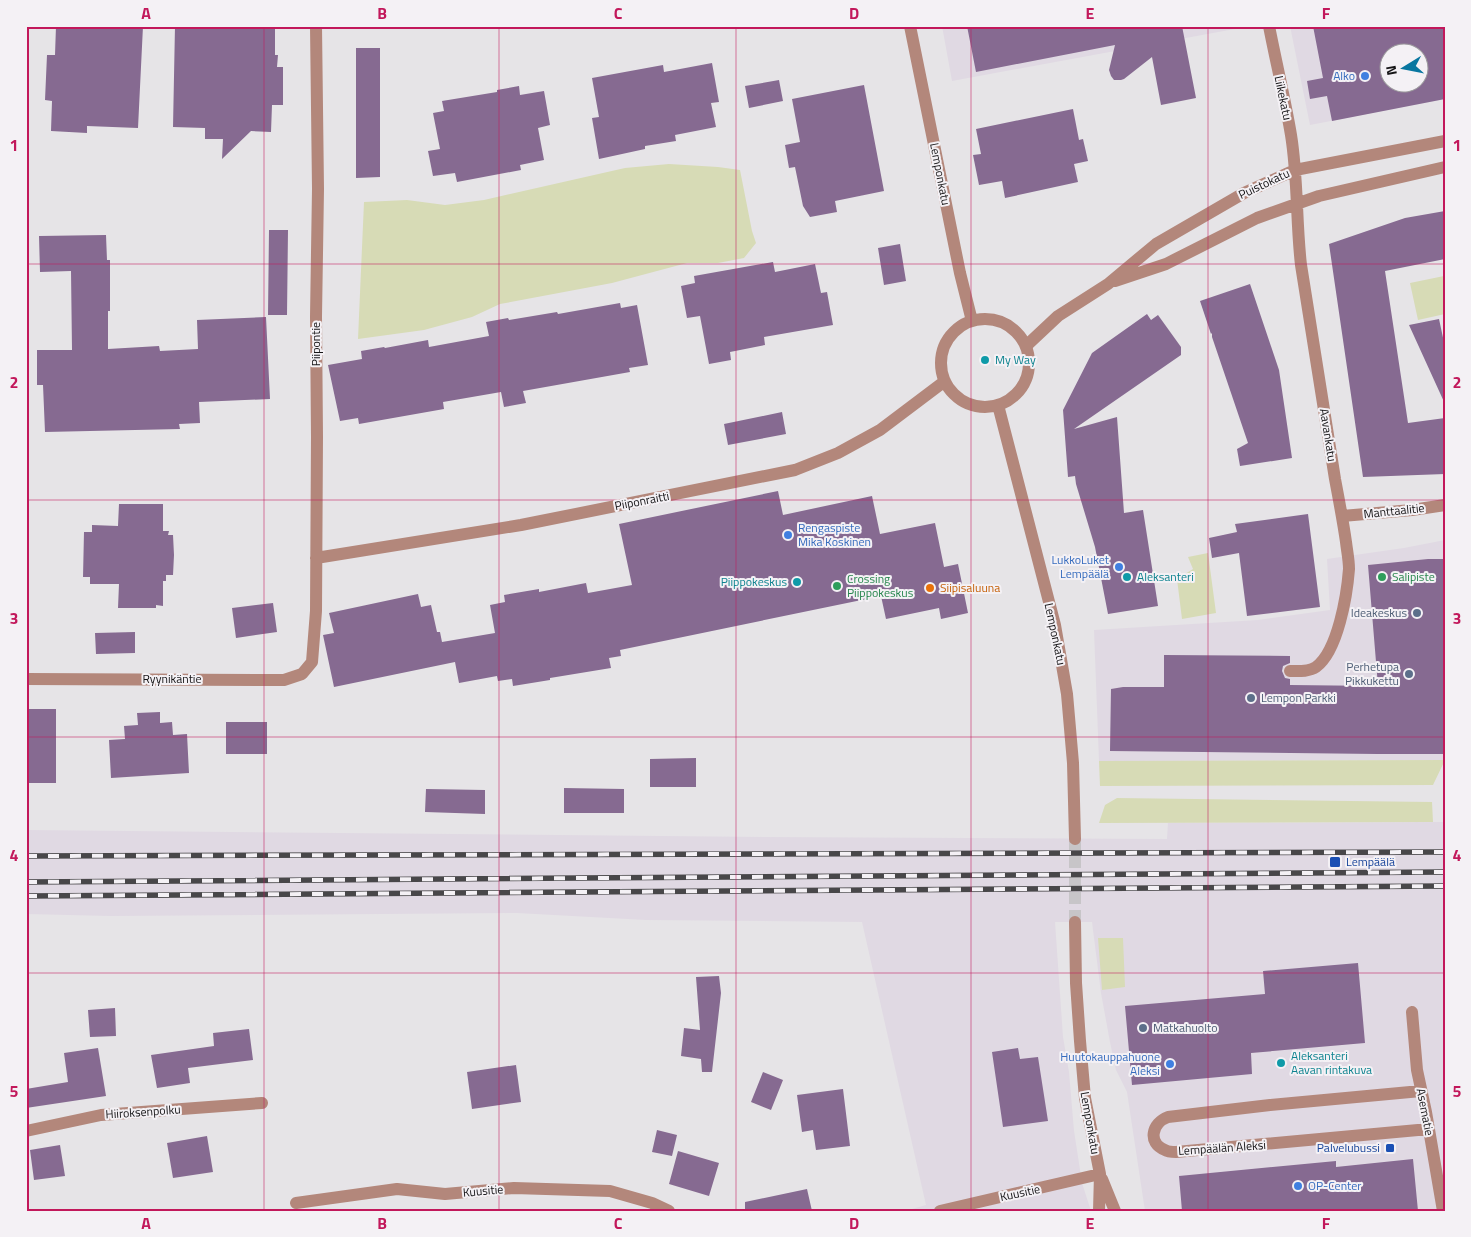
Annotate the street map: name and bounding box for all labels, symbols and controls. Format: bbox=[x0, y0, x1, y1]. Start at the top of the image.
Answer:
text: A bbox=[141, 1, 151, 25]
text: B bbox=[377, 1, 387, 25]
text: C bbox=[614, 1, 623, 25]
text: D bbox=[849, 1, 859, 25]
text: E bbox=[1086, 1, 1095, 25]
text: F bbox=[1322, 1, 1331, 25]
north arrow bbox=[1378, 42, 1428, 92]
text: N bbox=[1380, 64, 1402, 77]
place label: Alko bbox=[1333, 66, 1355, 85]
marker: Alko bbox=[1359, 70, 1371, 82]
street label: Liikekatu bbox=[1270, 74, 1297, 122]
text: 1 bbox=[10, 133, 18, 157]
text: 1 bbox=[1453, 133, 1461, 157]
street label: Lemponkatu bbox=[925, 141, 956, 207]
street label: Puistokatu bbox=[1235, 163, 1293, 204]
street label: Piipontie bbox=[306, 322, 325, 366]
place label: My Way bbox=[995, 350, 1036, 369]
marker: My Way bbox=[979, 354, 991, 366]
text: 2 bbox=[10, 370, 18, 394]
text: 2 bbox=[1453, 370, 1461, 394]
street label: Aavankatu bbox=[1315, 407, 1342, 463]
street label: Piiponraitti bbox=[613, 486, 671, 515]
street label: Manttaalitie bbox=[1362, 498, 1425, 523]
place label: Rengaspiste Mika Koskinen bbox=[798, 518, 871, 551]
marker: Rengaspiste Mika Koskinen bbox=[782, 529, 794, 541]
place label: LukkoLuket Lempäälä bbox=[1051, 550, 1110, 583]
marker: LukkoLuket Lempäälä bbox=[1113, 561, 1125, 573]
place label: Aleksanteri bbox=[1137, 567, 1194, 586]
place label: Salipiste bbox=[1392, 567, 1435, 586]
place label: Crossing Piippokeskus bbox=[847, 569, 914, 602]
marker: Aleksanteri bbox=[1121, 571, 1133, 583]
marker: Salipiste bbox=[1376, 571, 1388, 583]
place label: Piippokeskus bbox=[721, 572, 787, 591]
marker: Piippokeskus bbox=[791, 576, 803, 588]
place label: Siipisaluuna bbox=[940, 578, 1000, 597]
marker: Crossing Piippokeskus bbox=[831, 580, 843, 592]
marker: Siipisaluuna bbox=[924, 582, 936, 594]
street label: Lemponkatu bbox=[1040, 601, 1071, 667]
place label: Ideakeskus bbox=[1351, 603, 1407, 622]
text: 3 bbox=[10, 606, 18, 630]
text: 3 bbox=[1453, 606, 1461, 630]
marker: Ideakeskus bbox=[1411, 607, 1423, 619]
place label: Perhetupa Pikkukettu bbox=[1345, 657, 1399, 690]
marker: Perhetupa Pikkukettu bbox=[1403, 668, 1415, 680]
street label: Ryynikäntie bbox=[142, 669, 202, 688]
place label: Lempon Parkki bbox=[1261, 688, 1336, 707]
marker: Lempon Parkki bbox=[1245, 692, 1257, 704]
text: 4 bbox=[10, 843, 19, 867]
text: 4 bbox=[1453, 843, 1462, 867]
place label: Lempäälä bbox=[1346, 852, 1395, 871]
marker: Lempäälä bbox=[1328, 855, 1342, 869]
place label: Matkahuolto bbox=[1153, 1018, 1218, 1037]
marker: Matkahuolto bbox=[1137, 1022, 1149, 1034]
place label: Aleksanteri Aavan rintakuva bbox=[1291, 1046, 1372, 1079]
place label: Huutokauppahuone Aleksi bbox=[1060, 1047, 1160, 1080]
marker: Aleksanteri Aavan rintakuva bbox=[1275, 1057, 1287, 1069]
marker: Huutokauppahuone Aleksi bbox=[1164, 1058, 1176, 1070]
text: 5 bbox=[10, 1079, 19, 1103]
text: 5 bbox=[1453, 1079, 1462, 1103]
street label: Asematie bbox=[1412, 1087, 1439, 1137]
street label: Lemponkatu bbox=[1076, 1090, 1105, 1156]
street label: Hiiroksenpolku bbox=[105, 1099, 181, 1124]
street label: Lempäälän Aleksi bbox=[1177, 1135, 1266, 1160]
place label: Palvelubussi bbox=[1317, 1138, 1380, 1157]
marker: Palvelubussi bbox=[1384, 1142, 1396, 1154]
place label: OP-Center bbox=[1308, 1176, 1362, 1195]
street label: Kuusitie bbox=[462, 1179, 504, 1202]
street label: Kuusitie bbox=[998, 1179, 1042, 1206]
marker: OP-Center bbox=[1292, 1180, 1304, 1192]
text: A bbox=[141, 1211, 151, 1235]
text: B bbox=[377, 1211, 387, 1235]
text: C bbox=[614, 1211, 623, 1235]
text: D bbox=[849, 1211, 859, 1235]
text: E bbox=[1086, 1211, 1095, 1235]
text: F bbox=[1322, 1211, 1331, 1235]

